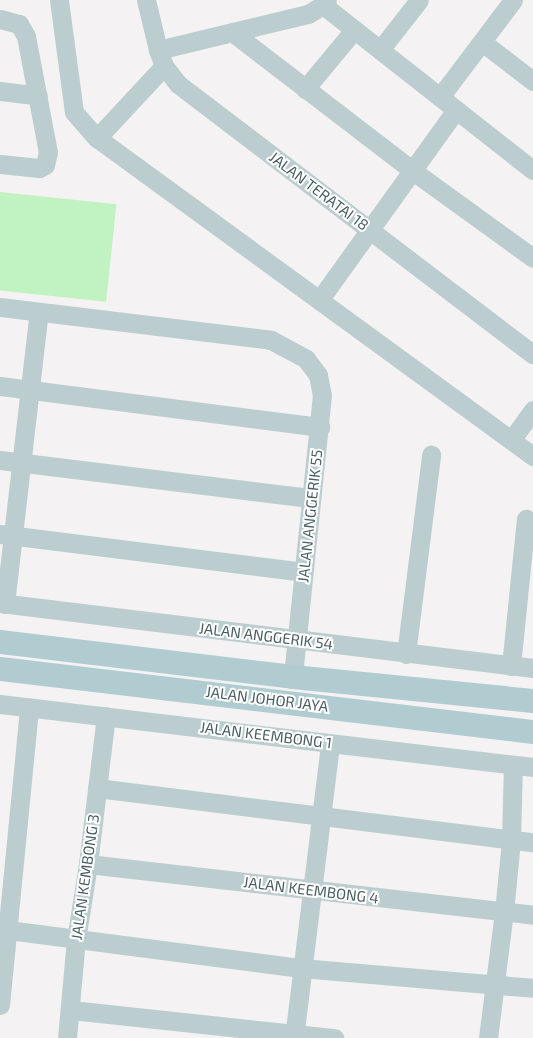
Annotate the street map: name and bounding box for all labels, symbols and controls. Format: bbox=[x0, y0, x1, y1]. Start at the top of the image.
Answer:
street label: JALAN TERATAI 18 bbox=[266, 148, 372, 234]
street label: JALAN ANGGERIK 55 bbox=[294, 448, 326, 584]
street label: JALAN ANGGERIK 54 bbox=[198, 619, 334, 653]
street label: JALAN JOHOR JAYA bbox=[204, 683, 330, 715]
street label: JALAN KEEMBONG 1 bbox=[199, 718, 333, 752]
street label: JALAN KEMBONG 3 bbox=[67, 813, 103, 941]
street label: JALAN KEEMBONG 4 bbox=[242, 873, 380, 907]

